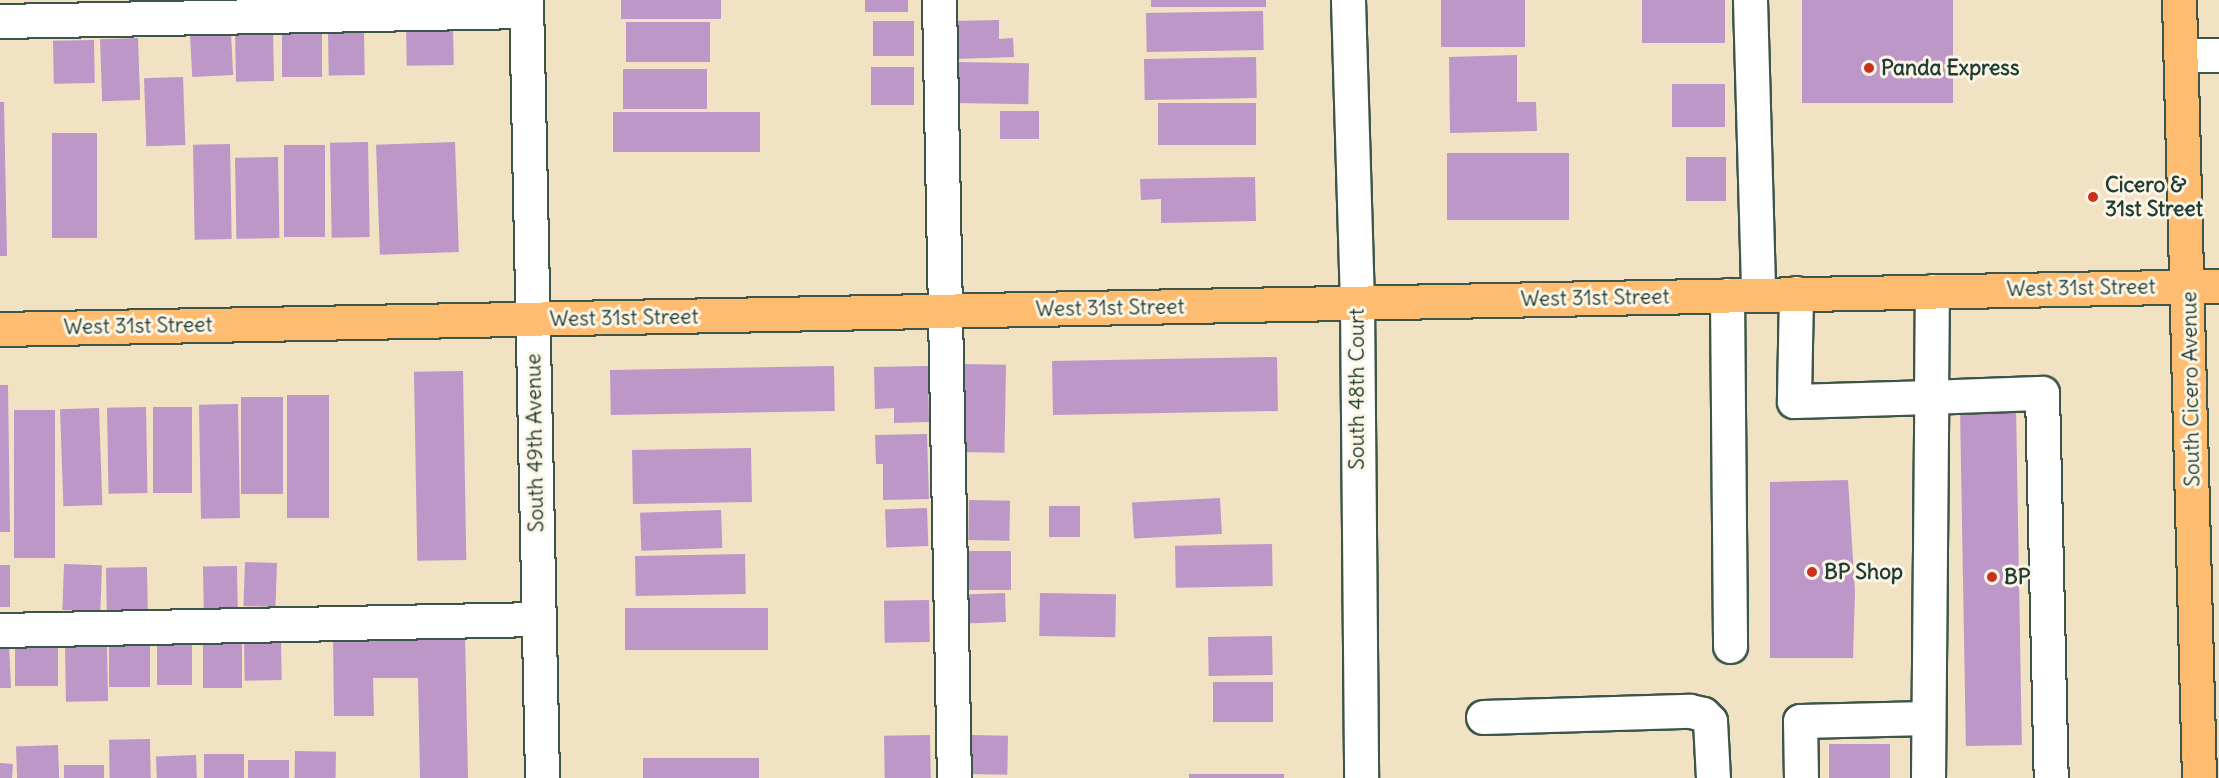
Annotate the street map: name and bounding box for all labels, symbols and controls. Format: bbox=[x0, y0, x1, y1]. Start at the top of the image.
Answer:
place label: Panda Express bbox=[1881, 55, 2019, 81]
marker: Panda Express bbox=[1862, 61, 1876, 75]
place label: Cicero & 31st Street bbox=[2105, 172, 2203, 222]
marker: Cicero & 31st Street bbox=[2086, 190, 2100, 204]
street label: West 31st Street bbox=[2006, 274, 2156, 302]
street label: West 31st Street bbox=[1520, 284, 1670, 312]
street label: South Cicero Avenue bbox=[2177, 291, 2205, 487]
street label: West 31st Street bbox=[1035, 294, 1185, 322]
street label: West 31st Street bbox=[549, 304, 699, 332]
street label: South 48th Court bbox=[1344, 308, 1370, 470]
street label: West 31st Street bbox=[63, 312, 213, 340]
street label: South 49th Avenue bbox=[521, 353, 549, 533]
place label: BP Shop bbox=[1824, 559, 1903, 585]
place label: BP bbox=[2004, 564, 2030, 590]
marker: BP Shop bbox=[1805, 565, 1819, 579]
marker: BP bbox=[1985, 570, 1999, 584]

